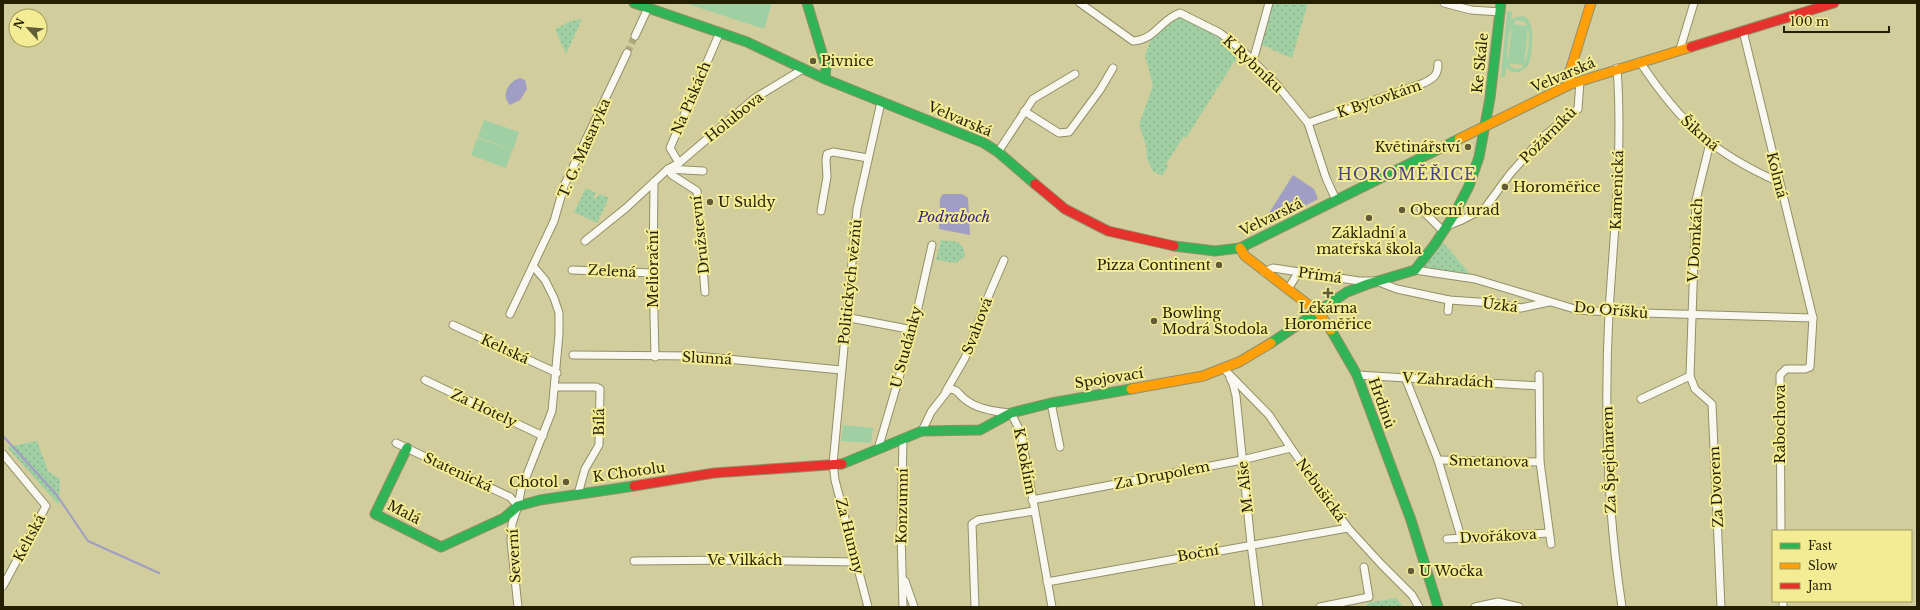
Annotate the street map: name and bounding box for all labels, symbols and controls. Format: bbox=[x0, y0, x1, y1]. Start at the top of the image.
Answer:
north arrow bbox=[8, 8, 48, 48]
scale bar bbox=[1784, 8, 1889, 34]
text: 100 m bbox=[1790, 14, 1829, 29]
text: N bbox=[11, 15, 28, 31]
street label: K Rybníku bbox=[1219, 32, 1287, 97]
street label: Ke Skále bbox=[1468, 32, 1492, 94]
place label: Pivnice bbox=[821, 52, 874, 70]
street label: Velvarská bbox=[1527, 53, 1598, 97]
marker: Pivnice bbox=[808, 56, 818, 66]
street label: Na Pískách bbox=[667, 58, 715, 137]
street label: K Bytovkám bbox=[1334, 76, 1424, 122]
street label: Holubova bbox=[701, 88, 767, 146]
street label: T. G. Masaryka bbox=[554, 95, 614, 201]
street label: Velvarská bbox=[924, 97, 995, 141]
street label: Požárníků bbox=[1516, 102, 1581, 167]
street label: Šikmá bbox=[1677, 111, 1724, 155]
place label: Květinářství bbox=[1375, 138, 1460, 156]
marker: Květinářství bbox=[1463, 142, 1473, 152]
street label: Kamenická bbox=[1607, 149, 1627, 230]
street label: Kolmá bbox=[1763, 150, 1791, 200]
district label: HOROMĚŘICE bbox=[1337, 164, 1477, 184]
place label: Horoměřice bbox=[1513, 178, 1600, 196]
marker: Horoměřice bbox=[1500, 182, 1510, 192]
place label: U Suldy bbox=[718, 193, 775, 211]
street label: Velvarská bbox=[1236, 194, 1306, 240]
street label: Družstevní bbox=[687, 195, 713, 275]
marker: U Suldy bbox=[705, 197, 715, 207]
street label: V Domkách bbox=[1684, 197, 1706, 284]
place label: Obecní urad bbox=[1410, 201, 1500, 219]
marker: Obecní urad bbox=[1397, 205, 1407, 215]
water label: Podraboch bbox=[917, 207, 991, 226]
marker: Základní a mateřská škola bbox=[1364, 213, 1374, 223]
street label: Politických vězňů bbox=[834, 218, 866, 346]
place label: Základní a mateřská škola bbox=[1316, 224, 1422, 258]
street label: Meliorační bbox=[644, 230, 662, 308]
place label: Pizza Continent bbox=[1097, 256, 1212, 274]
marker: Pizza Continent bbox=[1214, 260, 1224, 270]
street label: Zelená bbox=[587, 261, 637, 281]
street label: Přímá bbox=[1297, 263, 1343, 287]
marker: Lékárna Horoměřice bbox=[1323, 288, 1333, 298]
street label: Úzká bbox=[1481, 293, 1519, 316]
street label: Svahová bbox=[958, 295, 996, 357]
street label: Do Oříšků bbox=[1573, 298, 1650, 322]
place label: Lékárna Horoměřice bbox=[1284, 299, 1372, 333]
street label: U Studánky bbox=[886, 304, 926, 390]
place label: Bowling Modrá Stodola bbox=[1162, 304, 1268, 338]
marker: Bowling Modrá Stodola bbox=[1149, 316, 1159, 326]
street label: Keltská bbox=[478, 330, 532, 368]
street label: Slunná bbox=[682, 348, 733, 368]
street label: Spojovací bbox=[1073, 364, 1145, 392]
street label: V Zahradách bbox=[1401, 369, 1494, 391]
street label: Hrdinů bbox=[1365, 375, 1400, 431]
street label: Rabochova bbox=[1771, 384, 1789, 464]
street label: Za Hotely bbox=[448, 385, 520, 431]
street label: Za Špejcharem bbox=[1597, 406, 1620, 514]
street label: Bílá bbox=[590, 408, 608, 436]
street label: K Roklím bbox=[1010, 426, 1040, 496]
street label: Za Dvorem bbox=[1705, 446, 1727, 528]
street label: Statenická bbox=[421, 448, 495, 496]
street label: Smetanova bbox=[1449, 451, 1529, 471]
street label: Nebušická bbox=[1292, 455, 1350, 525]
street label: Za Drupolem bbox=[1113, 457, 1211, 493]
street label: K Chotolu bbox=[592, 458, 667, 486]
street label: M. Alše bbox=[1233, 460, 1257, 514]
street label: Konzumní bbox=[892, 468, 912, 544]
place label: Chotol bbox=[509, 473, 558, 491]
marker: Chotol bbox=[561, 477, 571, 487]
street label: Malá bbox=[384, 496, 424, 528]
street label: Za Humny bbox=[832, 496, 868, 576]
street label: Keltská bbox=[9, 511, 49, 565]
street label: Dvořákova bbox=[1459, 525, 1537, 547]
street label: Severní bbox=[504, 528, 524, 584]
legend bbox=[1772, 530, 1912, 602]
text: Fast bbox=[1808, 538, 1833, 553]
street label: Boční bbox=[1176, 540, 1220, 565]
street label: Ve Vilkách bbox=[707, 551, 783, 569]
text: Slow bbox=[1808, 558, 1838, 573]
place label: U Wočka bbox=[1419, 562, 1483, 580]
marker: U Wočka bbox=[1406, 566, 1416, 576]
text: Jam bbox=[1806, 578, 1832, 593]

